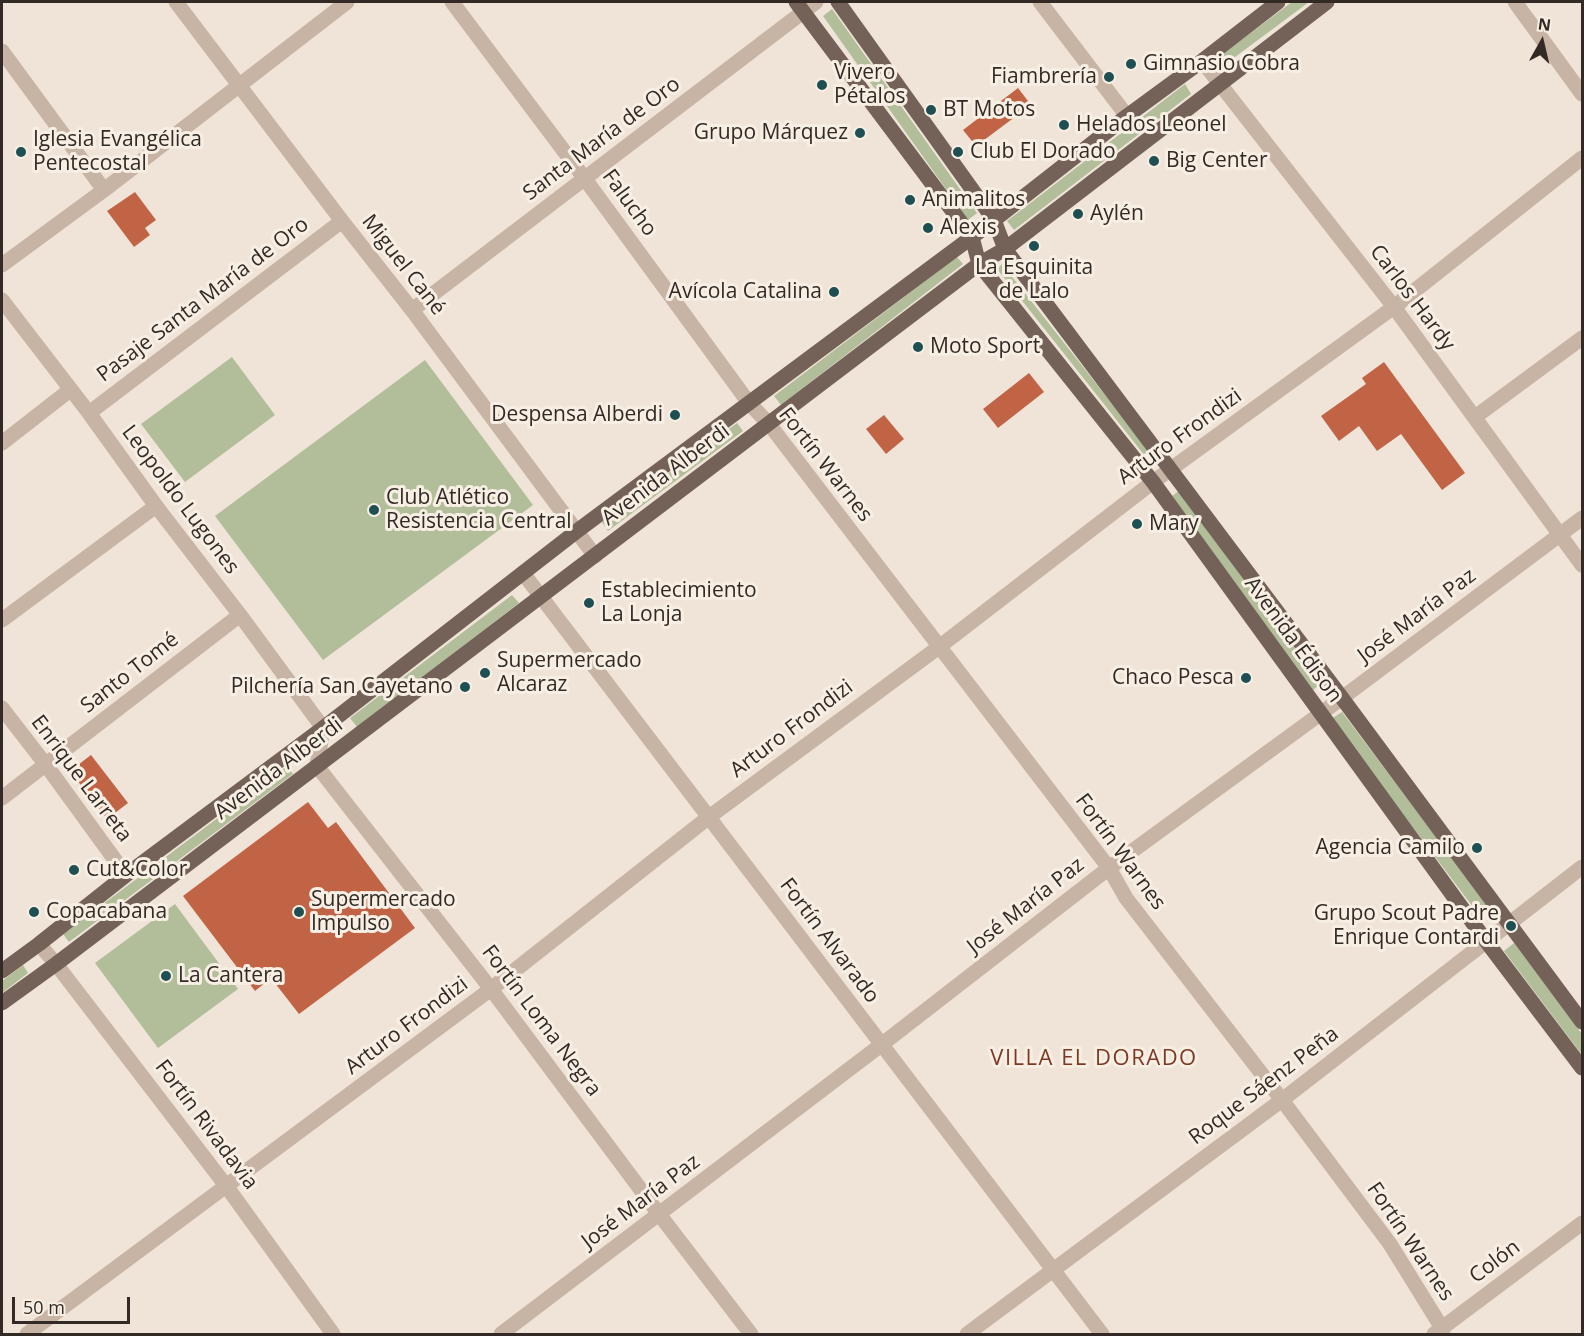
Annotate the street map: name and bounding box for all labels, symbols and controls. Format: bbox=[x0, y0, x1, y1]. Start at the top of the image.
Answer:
north arrow bbox=[1512, 12, 1572, 72]
text: N bbox=[1537, 12, 1552, 36]
place label: Gimnasio Cobra bbox=[1143, 51, 1300, 77]
marker: Gimnasio Cobra bbox=[1124, 57, 1138, 71]
place label: Vivero Pétalos bbox=[834, 60, 906, 110]
place label: Fiambrería bbox=[991, 64, 1097, 90]
marker: Fiambrería bbox=[1102, 70, 1116, 84]
street label: Santa María de Oro bbox=[519, 72, 685, 206]
marker: Vivero Pétalos bbox=[815, 78, 829, 92]
place label: BT Motos bbox=[943, 97, 1035, 123]
marker: BT Motos bbox=[924, 103, 938, 117]
place label: Helados Leonel bbox=[1076, 112, 1227, 138]
marker: Helados Leonel bbox=[1057, 118, 1071, 132]
place label: Grupo Márquez bbox=[694, 120, 848, 146]
marker: Grupo Márquez bbox=[853, 126, 867, 140]
place label: Iglesia Evangélica Pentecostal bbox=[33, 127, 202, 177]
place label: Club El Dorado bbox=[970, 139, 1116, 165]
marker: Iglesia Evangélica Pentecostal bbox=[14, 145, 28, 159]
marker: Club El Dorado bbox=[951, 145, 965, 159]
place label: Big Center bbox=[1166, 148, 1267, 174]
marker: Big Center bbox=[1147, 154, 1161, 168]
street label: Falucho bbox=[596, 165, 662, 241]
place label: Animalitos bbox=[922, 187, 1025, 213]
marker: Animalitos bbox=[903, 193, 917, 207]
place label: Aylén bbox=[1090, 201, 1144, 227]
marker: Aylén bbox=[1071, 207, 1085, 221]
street label: Miguel Cané bbox=[356, 210, 450, 320]
street label: Pasaje Santa María de Oro bbox=[92, 212, 314, 388]
place label: Alexis bbox=[940, 215, 997, 241]
marker: Alexis bbox=[921, 221, 935, 235]
marker: La Esquinita de Lalo bbox=[1027, 239, 1041, 253]
street label: Carlos Hardy bbox=[1364, 240, 1460, 356]
place label: La Esquinita de Lalo bbox=[975, 255, 1093, 305]
place label: Avícola Catalina bbox=[669, 279, 822, 305]
marker: Avícola Catalina bbox=[827, 285, 841, 299]
place label: Moto Sport bbox=[930, 334, 1040, 360]
marker: Moto Sport bbox=[911, 340, 925, 354]
street label: Arturo Frondizi bbox=[1113, 384, 1247, 490]
place label: Despensa Alberdi bbox=[491, 402, 663, 428]
street label: Fortín Warnes bbox=[773, 403, 877, 527]
marker: Despensa Alberdi bbox=[668, 408, 682, 422]
street label: Avenida Alberdi bbox=[597, 419, 735, 531]
street label: Leopoldo Lugones bbox=[116, 421, 244, 579]
place label: Club Atlético Resistencia Central bbox=[386, 485, 572, 535]
marker: Club Atlético Resistencia Central bbox=[367, 503, 381, 517]
place label: Mary bbox=[1149, 511, 1199, 537]
marker: Mary bbox=[1130, 517, 1144, 531]
street label: José María Paz bbox=[1353, 563, 1481, 669]
street label: Avenida Édison bbox=[1239, 572, 1347, 708]
place label: Establecimiento La Lonja bbox=[601, 578, 757, 628]
marker: Establecimiento La Lonja bbox=[582, 596, 596, 610]
street label: Santo Tomé bbox=[76, 627, 184, 719]
place label: Supermercado Alcaraz bbox=[497, 648, 642, 698]
place label: Chaco Pesca bbox=[1112, 665, 1234, 691]
marker: Supermercado Alcaraz bbox=[478, 666, 492, 680]
marker: Chaco Pesca bbox=[1239, 671, 1253, 685]
place label: Pilchería San Cayetano bbox=[231, 674, 453, 700]
street label: Arturo Frondizi bbox=[726, 675, 858, 783]
marker: Pilchería San Cayetano bbox=[458, 680, 472, 694]
street label: Enrique Larreta bbox=[25, 711, 137, 847]
street label: Avenida Alberdi bbox=[210, 713, 348, 825]
street label: Fortín Warnes bbox=[1069, 789, 1171, 915]
place label: Agencia Camilo bbox=[1316, 835, 1465, 861]
marker: Agencia Camilo bbox=[1470, 841, 1484, 855]
street label: José María Paz bbox=[963, 853, 1089, 959]
place label: Cut&Color bbox=[86, 857, 187, 883]
marker: Cut&Color bbox=[67, 863, 81, 877]
street label: Fortín Alvarado bbox=[774, 874, 884, 1008]
place label: Supermercado Impulso bbox=[311, 887, 456, 937]
place label: Copacabana bbox=[46, 899, 167, 925]
place label: Grupo Scout Padre Enrique Contardi bbox=[1314, 901, 1499, 951]
marker: Copacabana bbox=[27, 905, 41, 919]
marker: Supermercado Impulso bbox=[292, 905, 306, 919]
marker: Grupo Scout Padre Enrique Contardi bbox=[1504, 919, 1518, 933]
street label: Fortín Loma Negra bbox=[476, 941, 606, 1101]
place label: La Cantera bbox=[178, 963, 283, 989]
marker: La Cantera bbox=[159, 969, 173, 983]
street label: Arturo Frondizi bbox=[341, 972, 473, 1080]
street label: Roque Sáenz Peña bbox=[1184, 1022, 1344, 1150]
district label: VILLA EL DORADO bbox=[990, 1046, 1198, 1072]
street label: Fortín Rivadavia bbox=[149, 1055, 263, 1195]
street label: José María Paz bbox=[577, 1149, 705, 1255]
street label: Fortín Warnes bbox=[1361, 1178, 1459, 1306]
street label: Colón bbox=[1465, 1235, 1525, 1289]
scale bar bbox=[15, 1285, 134, 1323]
text: 50 m bbox=[23, 1295, 65, 1319]

